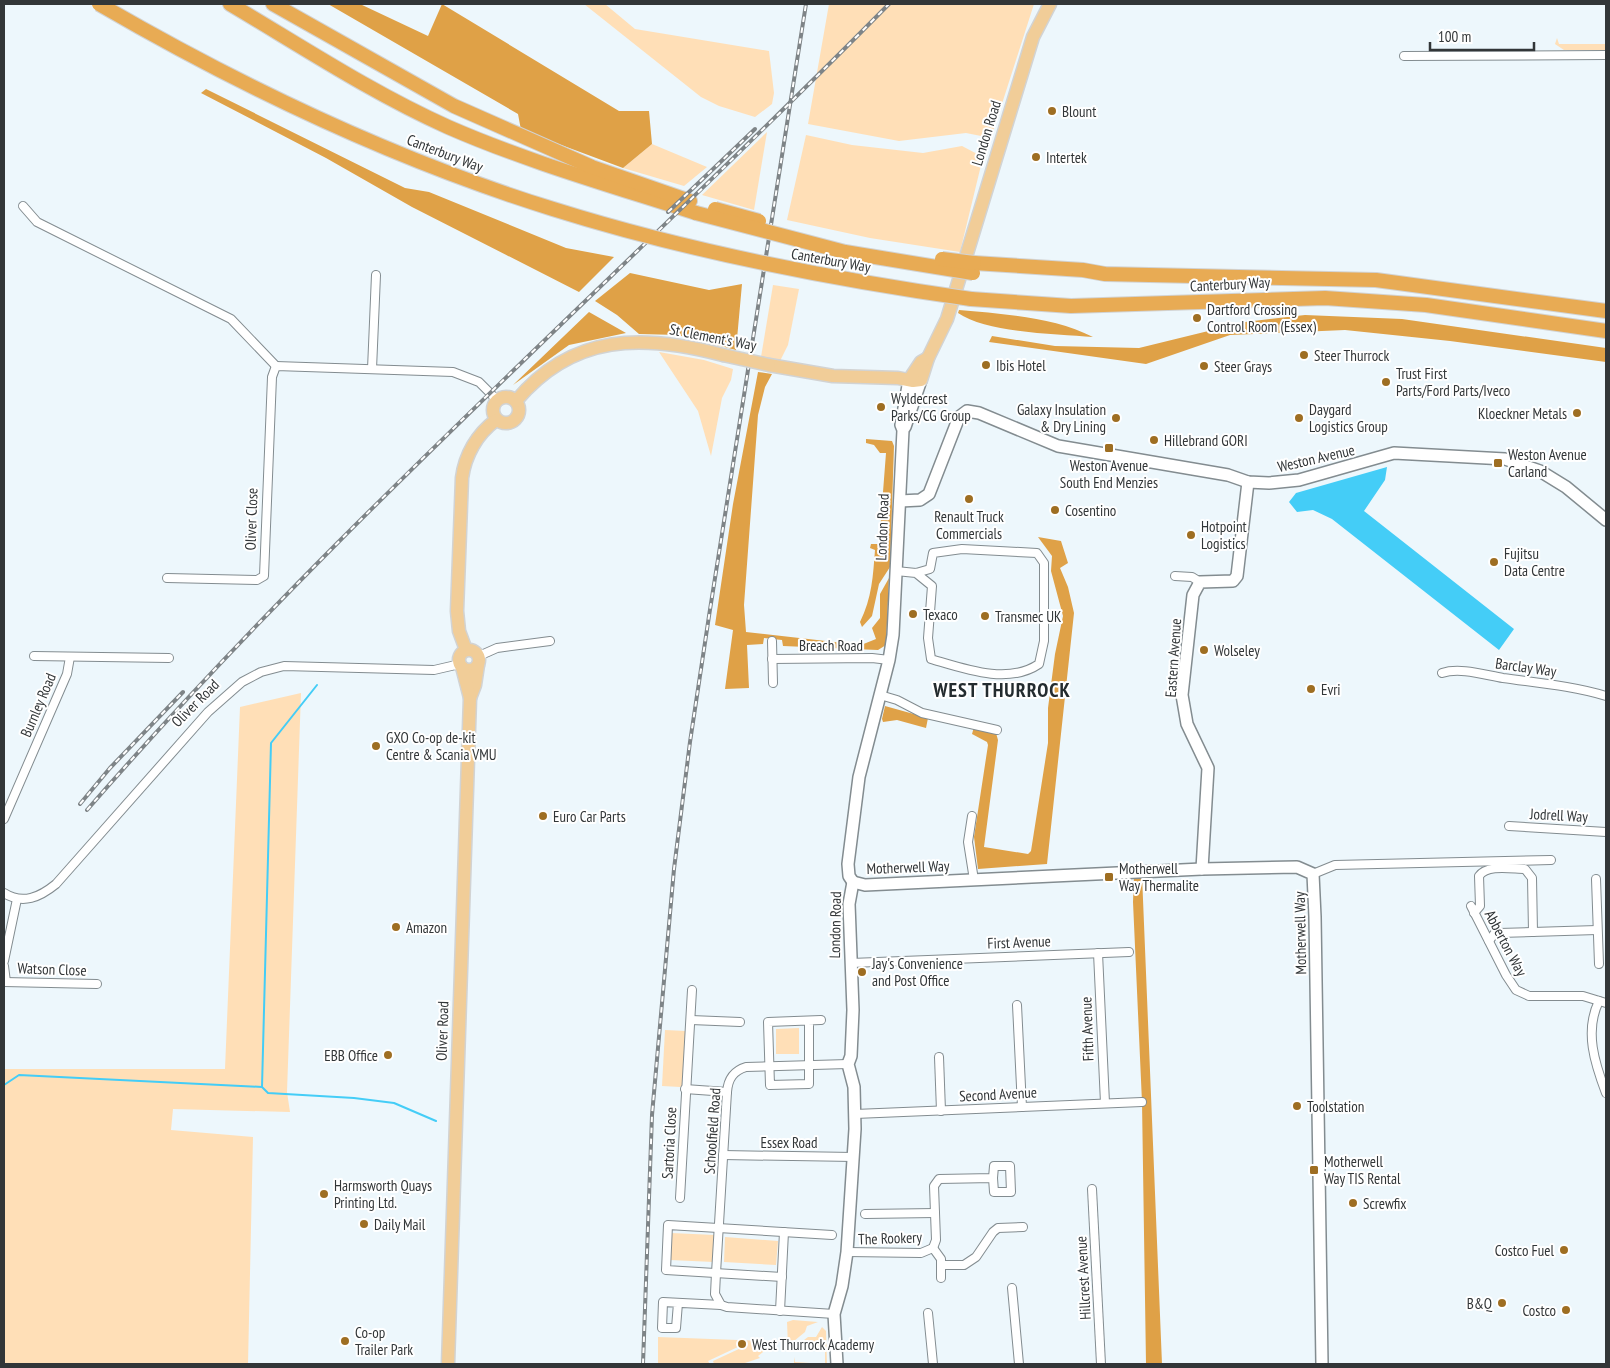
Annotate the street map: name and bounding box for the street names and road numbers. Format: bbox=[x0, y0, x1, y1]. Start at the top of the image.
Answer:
street label: London Road bbox=[967, 98, 1005, 168]
street label: Canterbury Way bbox=[404, 130, 486, 176]
street label: Canterbury Way bbox=[790, 244, 872, 276]
street label: Canterbury Way bbox=[1190, 272, 1271, 296]
street label: St Clement's Way bbox=[668, 319, 758, 355]
street label: Weston Avenue bbox=[1276, 440, 1356, 476]
street label: Oliver Close bbox=[240, 487, 262, 551]
street label: London Road bbox=[871, 493, 893, 561]
street label: Eastern Avenue bbox=[1161, 618, 1185, 698]
street label: Breach Road bbox=[799, 636, 863, 655]
street label: Barclay Way bbox=[1494, 653, 1558, 681]
street label: Burnley Road bbox=[16, 670, 60, 740]
street label: Oliver Road bbox=[167, 675, 223, 731]
street label: Jodrell Way bbox=[1529, 804, 1589, 826]
street label: Motherwell Way bbox=[866, 856, 950, 878]
street label: London Road bbox=[825, 891, 845, 959]
street label: Motherwell Way bbox=[1290, 891, 1310, 975]
street label: Abberton Way bbox=[1481, 907, 1531, 980]
street label: First Avenue bbox=[987, 931, 1051, 953]
street label: Watson Close bbox=[17, 958, 87, 980]
street label: Fifth Avenue bbox=[1076, 996, 1098, 1062]
street label: Oliver Road bbox=[431, 1001, 453, 1061]
street label: Second Avenue bbox=[959, 1082, 1037, 1106]
street label: Schoolfield Road bbox=[700, 1087, 724, 1175]
street label: Sartoria Close bbox=[658, 1107, 680, 1179]
street label: Essex Road bbox=[760, 1133, 818, 1152]
street label: The Rookery bbox=[858, 1227, 923, 1249]
street label: Hillcrest Avenue bbox=[1071, 1236, 1095, 1320]

